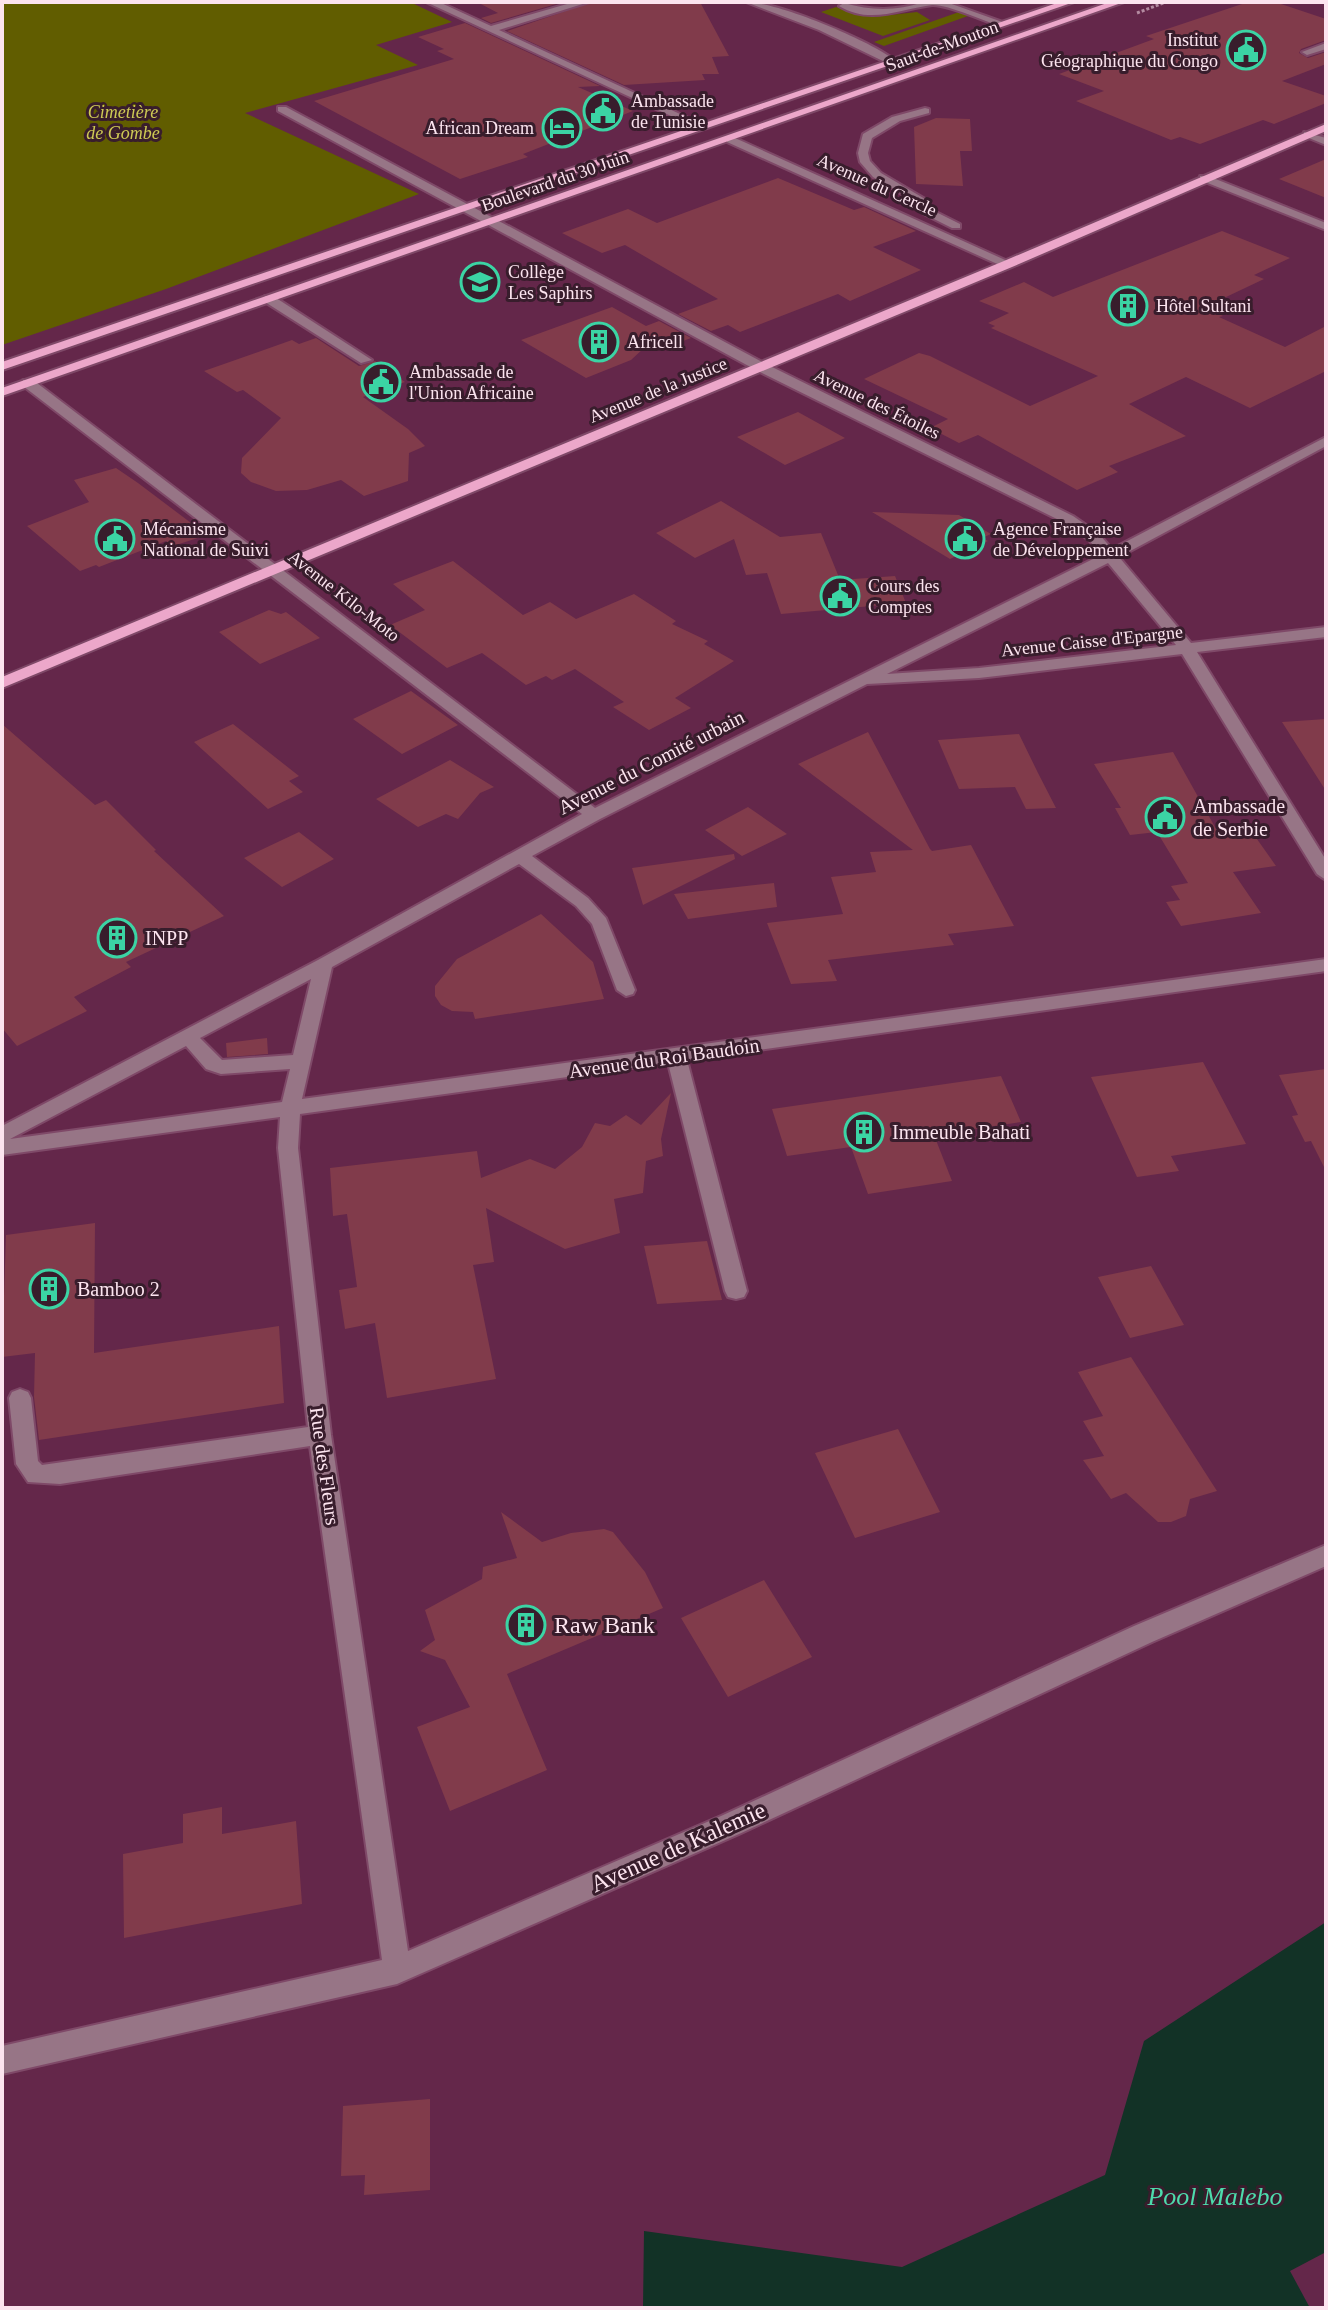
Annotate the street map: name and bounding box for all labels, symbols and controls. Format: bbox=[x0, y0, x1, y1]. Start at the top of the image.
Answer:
street label: Saut-de-Mouton bbox=[883, 16, 1001, 76]
public building icon: Institut Géographique du Congo bbox=[1225, 29, 1267, 71]
place label: Institut Géographique du Congo bbox=[1041, 30, 1218, 71]
public building icon: Ambassade de Tunisie bbox=[582, 90, 624, 132]
place label: Ambassade de Tunisie bbox=[631, 91, 714, 132]
park label: Cimetière de Gombe bbox=[86, 102, 160, 143]
hotel icon: African Dream bbox=[541, 107, 583, 149]
place label: African Dream bbox=[426, 118, 534, 138]
street label: Boulevard du 30 Juin bbox=[479, 146, 631, 216]
street label: Avenue du Cercle bbox=[814, 150, 940, 220]
school or university icon: Collège Les Saphirs bbox=[459, 261, 501, 303]
place label: Collège Les Saphirs bbox=[508, 262, 593, 303]
building icon: Hôtel Sultani bbox=[1107, 285, 1149, 327]
place label: Hôtel Sultani bbox=[1156, 296, 1252, 316]
building icon: Africell bbox=[578, 321, 620, 363]
place label: Africell bbox=[627, 332, 683, 352]
street label: Avenue de la Justice bbox=[586, 353, 730, 427]
public building icon: Ambassade de l'Union Africaine bbox=[360, 361, 402, 403]
place label: Ambassade de l'Union Africaine bbox=[409, 362, 534, 403]
street label: Avenue des Étoiles bbox=[811, 364, 944, 443]
public building icon: Mécanisme National de Suivi bbox=[94, 518, 136, 560]
public building icon: Agence Française de Développement bbox=[944, 518, 986, 560]
place label: Mécanisme National de Suivi bbox=[143, 519, 269, 560]
place label: Agence Française de Développement bbox=[993, 519, 1128, 560]
street label: Avenue Kilo-Moto bbox=[284, 546, 404, 646]
public building icon: Cours des Comptes bbox=[819, 575, 861, 617]
place label: Cours des Comptes bbox=[868, 576, 940, 617]
street label: Avenue Caisse d'Epargne bbox=[1000, 622, 1184, 660]
street label: Avenue du Comité urbain bbox=[554, 706, 748, 818]
place label: Ambassade de Serbie bbox=[1193, 795, 1285, 840]
public building icon: Ambassade de Serbie bbox=[1144, 796, 1186, 838]
building icon: INPP bbox=[96, 917, 138, 959]
place label: INPP bbox=[145, 927, 188, 949]
street label: Avenue du Roi Baudoin bbox=[567, 1034, 761, 1082]
building icon: Immeuble Bahati bbox=[843, 1111, 885, 1153]
place label: Immeuble Bahati bbox=[892, 1121, 1031, 1143]
building icon: Bamboo 2 bbox=[28, 1268, 70, 1310]
place label: Bamboo 2 bbox=[77, 1278, 160, 1300]
street label: Rue des Fleurs bbox=[306, 1406, 344, 1527]
building icon: Raw Bank bbox=[505, 1604, 547, 1646]
place label: Raw Bank bbox=[554, 1612, 655, 1638]
street label: Avenue de Kalemie bbox=[586, 1797, 770, 1897]
water label: Pool Malebo bbox=[1146, 2182, 1283, 2211]

